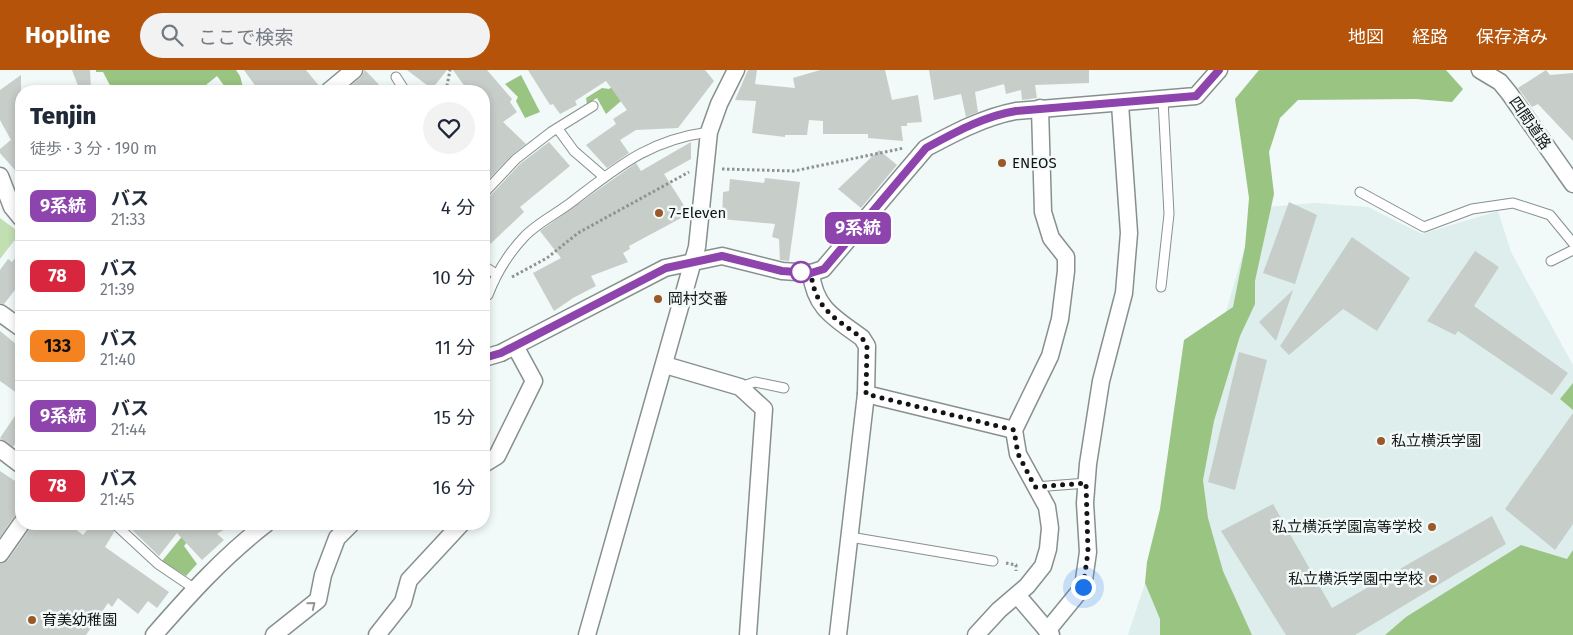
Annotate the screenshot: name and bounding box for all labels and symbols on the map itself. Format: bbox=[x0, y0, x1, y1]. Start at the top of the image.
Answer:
street label: 四間道路 bbox=[1505, 93, 1555, 153]
place label: ENEOS bbox=[1012, 154, 1057, 172]
marker: ENEOS bbox=[996, 157, 1008, 169]
place label: 7-Eleven bbox=[669, 204, 726, 222]
marker: 7-Eleven bbox=[653, 207, 665, 219]
line badge: 9系統 bbox=[829, 212, 887, 244]
unlabelled marker bbox=[790, 261, 812, 283]
place label: 岡村交番 bbox=[668, 290, 728, 308]
marker: 岡村交番 bbox=[652, 293, 664, 305]
place label: 私立横浜学園 bbox=[1391, 432, 1481, 450]
marker: 私立横浜学園 bbox=[1375, 435, 1387, 447]
place label: 私立横浜学園高等学校 bbox=[1272, 518, 1422, 536]
marker: 私立横浜学園高等学校 bbox=[1426, 521, 1438, 533]
place label: 私立横浜学園中学校 bbox=[1288, 570, 1423, 588]
marker: 私立横浜学園中学校 bbox=[1427, 573, 1439, 585]
your location bbox=[1071, 575, 1096, 600]
one-way arrow bbox=[306, 601, 315, 610]
place label: 育美幼稚園 bbox=[42, 611, 117, 629]
marker: 育美幼稚園 bbox=[26, 614, 38, 626]

